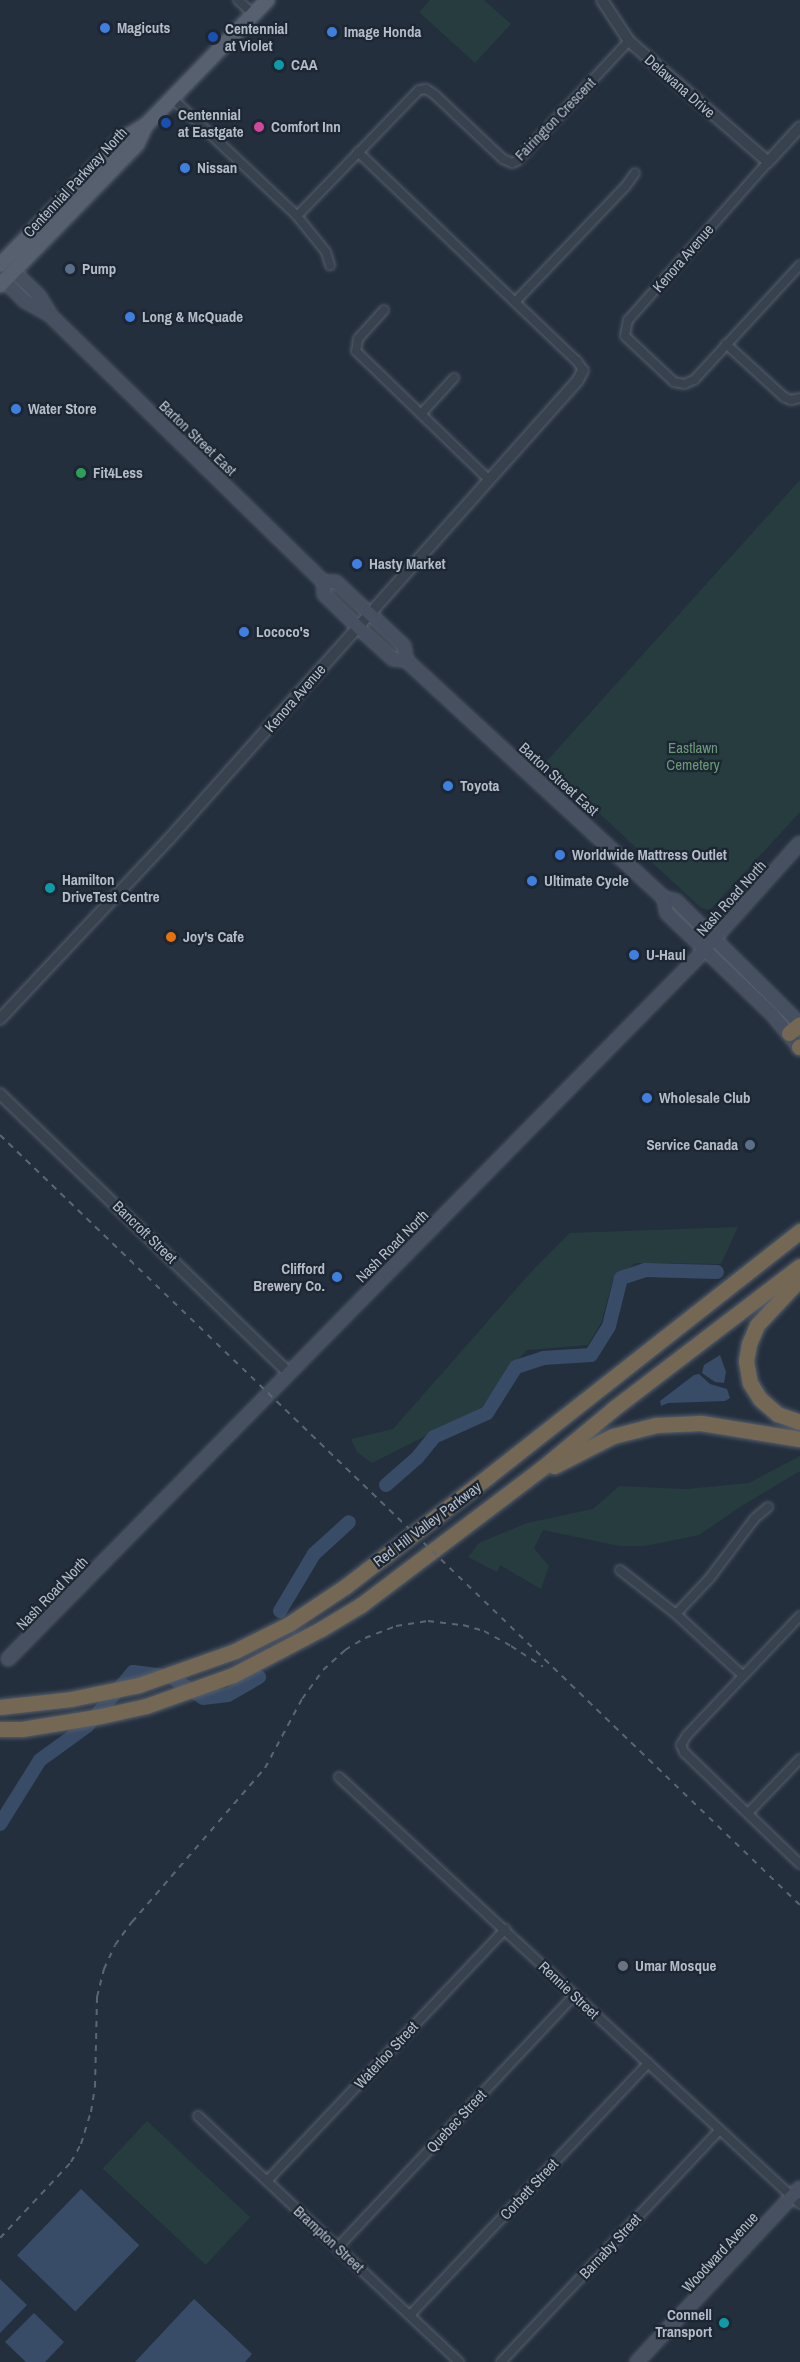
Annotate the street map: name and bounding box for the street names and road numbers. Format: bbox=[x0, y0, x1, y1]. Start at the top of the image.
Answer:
street label: Delawana Drive bbox=[641, 51, 719, 121]
street label: Fairington Crescent bbox=[511, 74, 599, 164]
street label: Centennial Parkway North bbox=[19, 123, 131, 241]
street label: Kenora Avenue bbox=[648, 220, 718, 296]
street label: Barton Street East bbox=[156, 397, 240, 479]
street label: Kenora Avenue bbox=[260, 660, 330, 736]
street label: Barton Street East bbox=[516, 739, 602, 819]
street label: Nash Road North bbox=[693, 857, 769, 939]
street label: Bancroft Street bbox=[109, 1197, 181, 1267]
street label: Nash Road North bbox=[352, 1206, 432, 1286]
street label: Red Hill Valley Parkway bbox=[370, 1478, 484, 1570]
street label: Nash Road North bbox=[13, 1553, 91, 1633]
street label: Rennie Street bbox=[535, 1958, 603, 2022]
street label: Waterloo Street bbox=[350, 2018, 422, 2092]
street label: Quebec Street bbox=[422, 2086, 490, 2156]
street label: Corbett Street bbox=[496, 2155, 562, 2223]
street label: Brampton Street bbox=[290, 2202, 368, 2276]
street label: Woodward Avenue bbox=[678, 2208, 762, 2296]
street label: Barnaby Street bbox=[575, 2210, 645, 2282]

